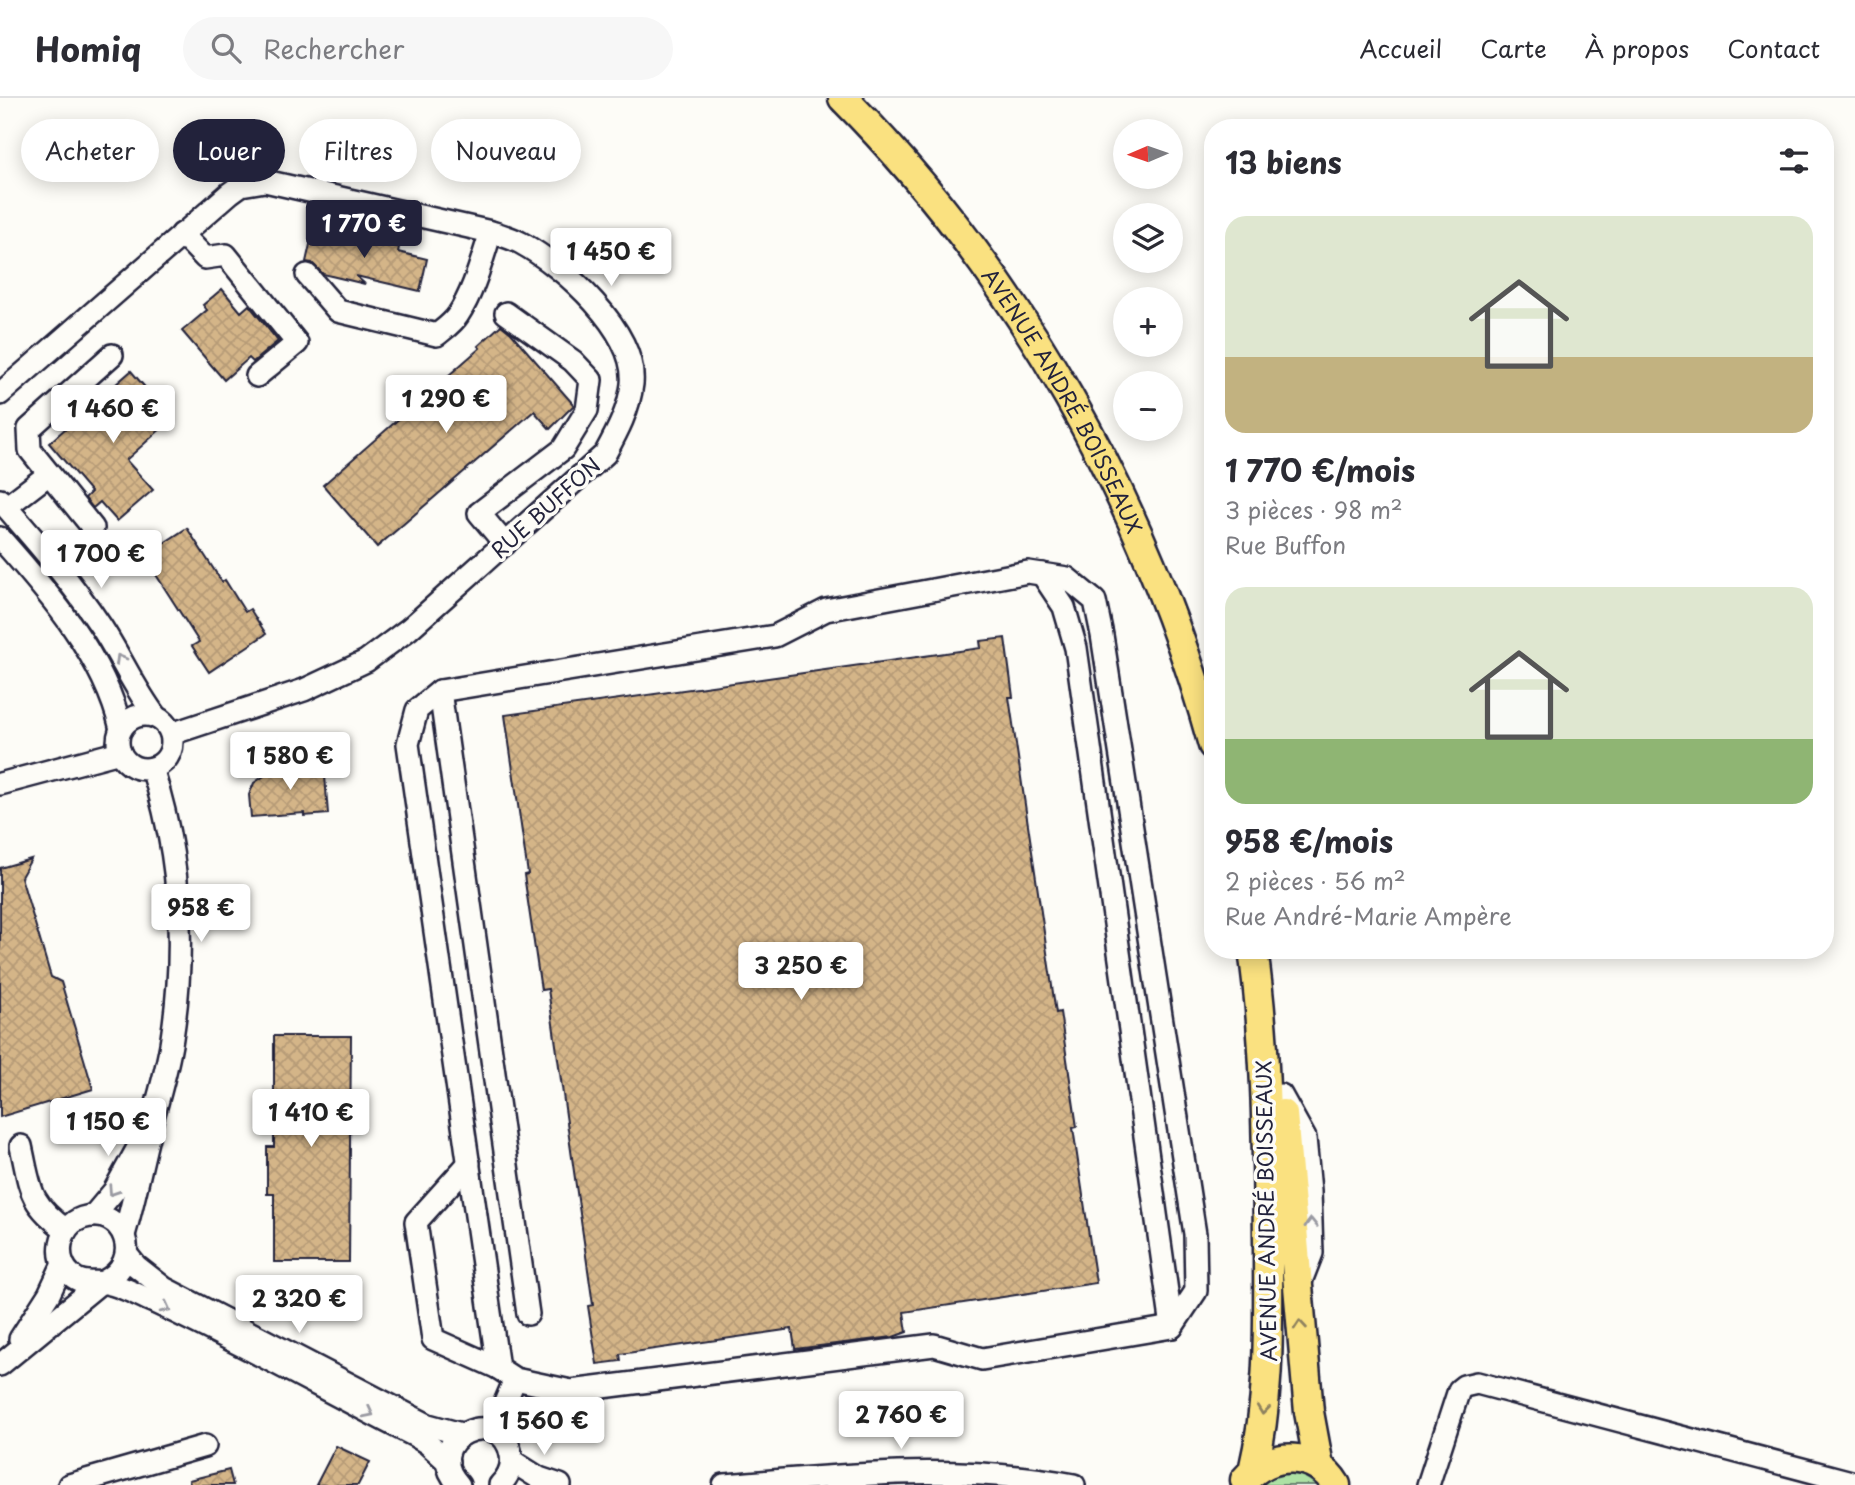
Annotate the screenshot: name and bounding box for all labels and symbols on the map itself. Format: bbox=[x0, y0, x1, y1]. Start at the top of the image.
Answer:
north arrow bbox=[1113, 119, 1183, 189]
pin: 1 770 € bbox=[299, 200, 429, 260]
pin: 1 450 € bbox=[546, 228, 676, 288]
street label: AVENUE ANDRÉ BOISSEAUX bbox=[975, 261, 1151, 538]
pin: 1 290 € bbox=[381, 376, 511, 435]
pin: 1 460 € bbox=[48, 386, 178, 445]
street label: RUE BUFFON bbox=[483, 449, 607, 565]
pin: 1 700 € bbox=[36, 531, 166, 590]
one-way arrow bbox=[115, 654, 128, 667]
pin: 1 580 € bbox=[225, 732, 355, 792]
pin: 958 € bbox=[152, 884, 250, 944]
pin: 3 250 € bbox=[736, 942, 866, 1002]
street label: AVENUE ANDRÉ BOISSEAUX bbox=[1246, 1060, 1284, 1362]
pin: 1 410 € bbox=[246, 1090, 376, 1149]
pin: 1 150 € bbox=[43, 1098, 173, 1158]
one-way arrow bbox=[108, 1184, 121, 1197]
one-way arrow bbox=[1303, 1218, 1319, 1228]
pin: 2 320 € bbox=[234, 1276, 364, 1335]
one-way arrow bbox=[159, 1300, 172, 1314]
one-way arrow bbox=[1293, 1320, 1308, 1331]
pin: 2 760 € bbox=[836, 1392, 966, 1451]
pin: 1 560 € bbox=[479, 1398, 609, 1457]
one-way arrow bbox=[361, 1404, 374, 1418]
one-way arrow bbox=[1256, 1404, 1271, 1416]

